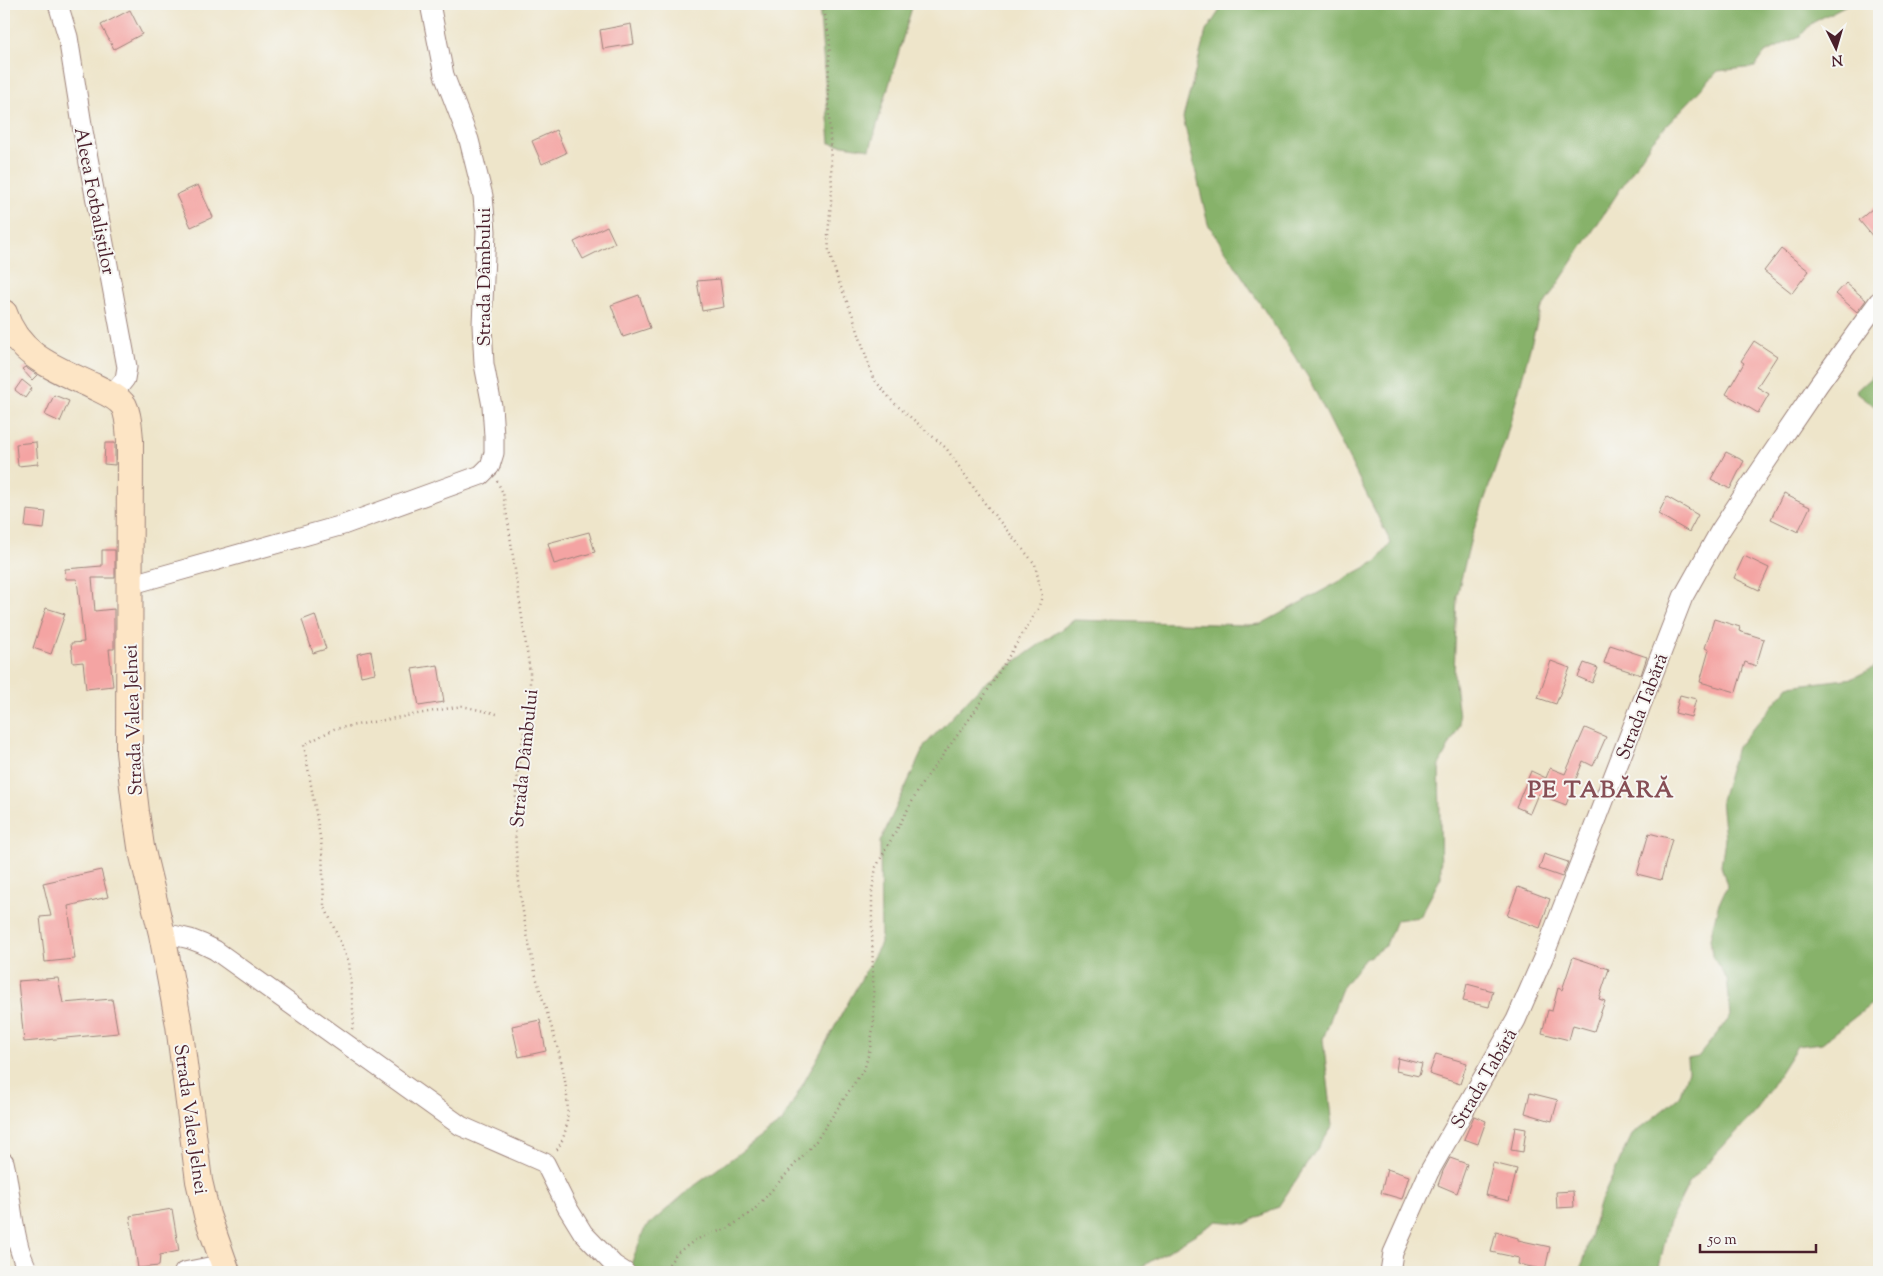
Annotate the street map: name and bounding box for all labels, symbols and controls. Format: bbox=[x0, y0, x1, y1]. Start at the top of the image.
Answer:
north arrow bbox=[1810, 22, 1860, 72]
text: N bbox=[1831, 49, 1843, 69]
street label: Aleea Fotbaliștilor bbox=[66, 125, 121, 278]
street label: Strada Dâmbului bbox=[472, 207, 499, 347]
street label: Strada Valea Jelnei bbox=[118, 644, 151, 796]
street label: Strada Tabără bbox=[1611, 650, 1676, 764]
street label: Strada Dâmbului bbox=[505, 688, 546, 829]
district label: PE TABĂRĂ bbox=[1527, 774, 1675, 808]
street label: Strada Tabără bbox=[1445, 1024, 1525, 1135]
street label: Strada Valea Jelnei bbox=[166, 1042, 213, 1196]
scale bar bbox=[1700, 1221, 1817, 1253]
text: 50 m bbox=[1707, 1230, 1737, 1251]

